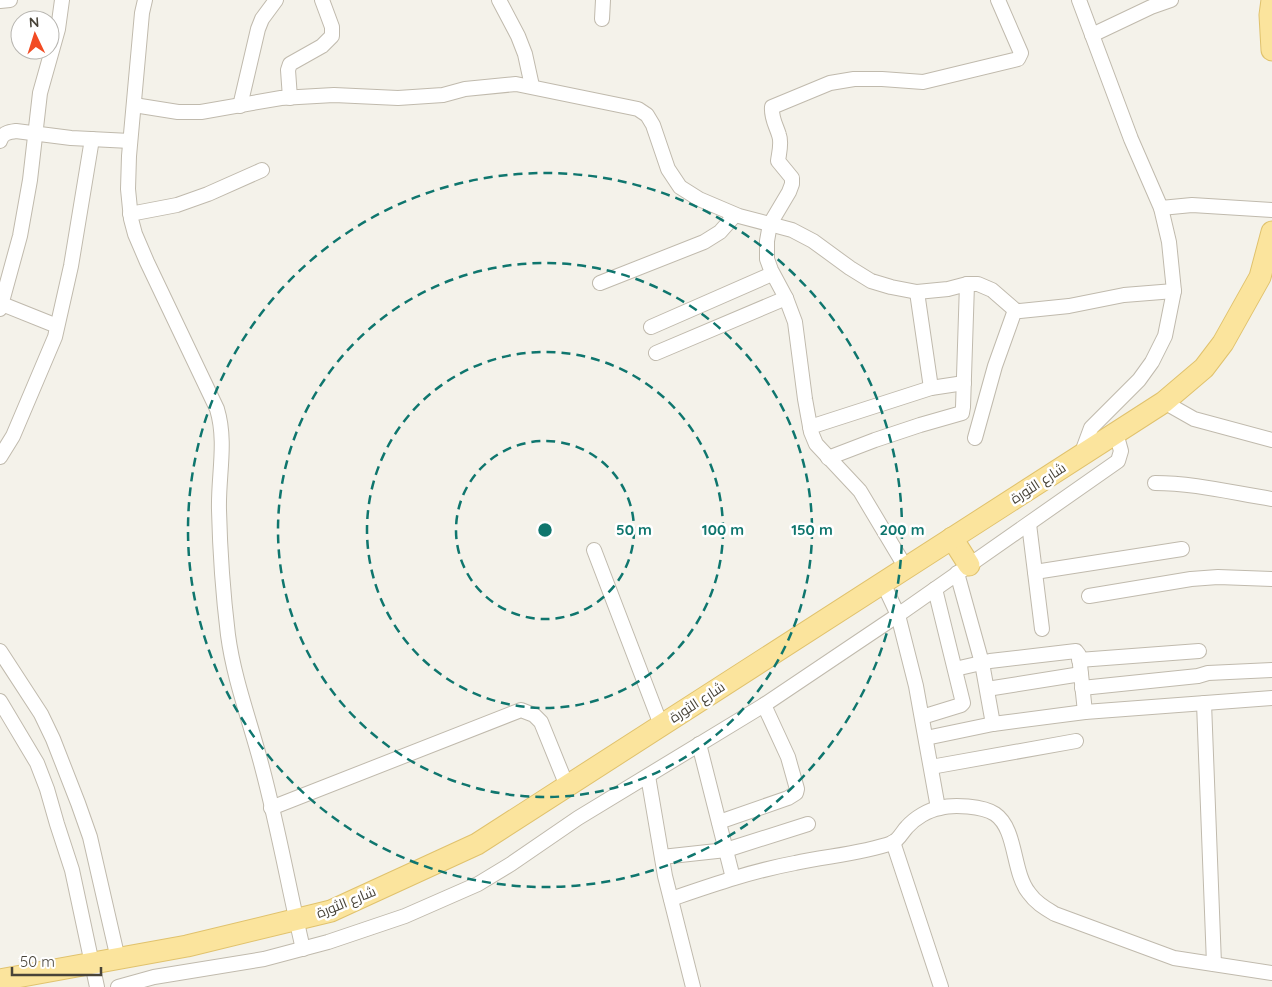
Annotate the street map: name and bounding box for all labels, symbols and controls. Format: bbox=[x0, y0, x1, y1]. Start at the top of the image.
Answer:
north arrow bbox=[10, 10, 60, 60]
text: N bbox=[28, 13, 40, 31]
street label: شارع الثورة bbox=[1007, 458, 1069, 508]
text: 50 m bbox=[616, 520, 652, 539]
text: 100 m bbox=[702, 520, 744, 539]
text: 150 m bbox=[791, 520, 833, 539]
text: 200 m bbox=[880, 520, 925, 539]
centre of rings bbox=[536, 521, 554, 539]
street label: شارع الثورة bbox=[666, 677, 728, 727]
street label: شارع الثورة bbox=[314, 882, 378, 922]
scale bar bbox=[12, 944, 101, 976]
text: 50 m bbox=[20, 952, 55, 971]

